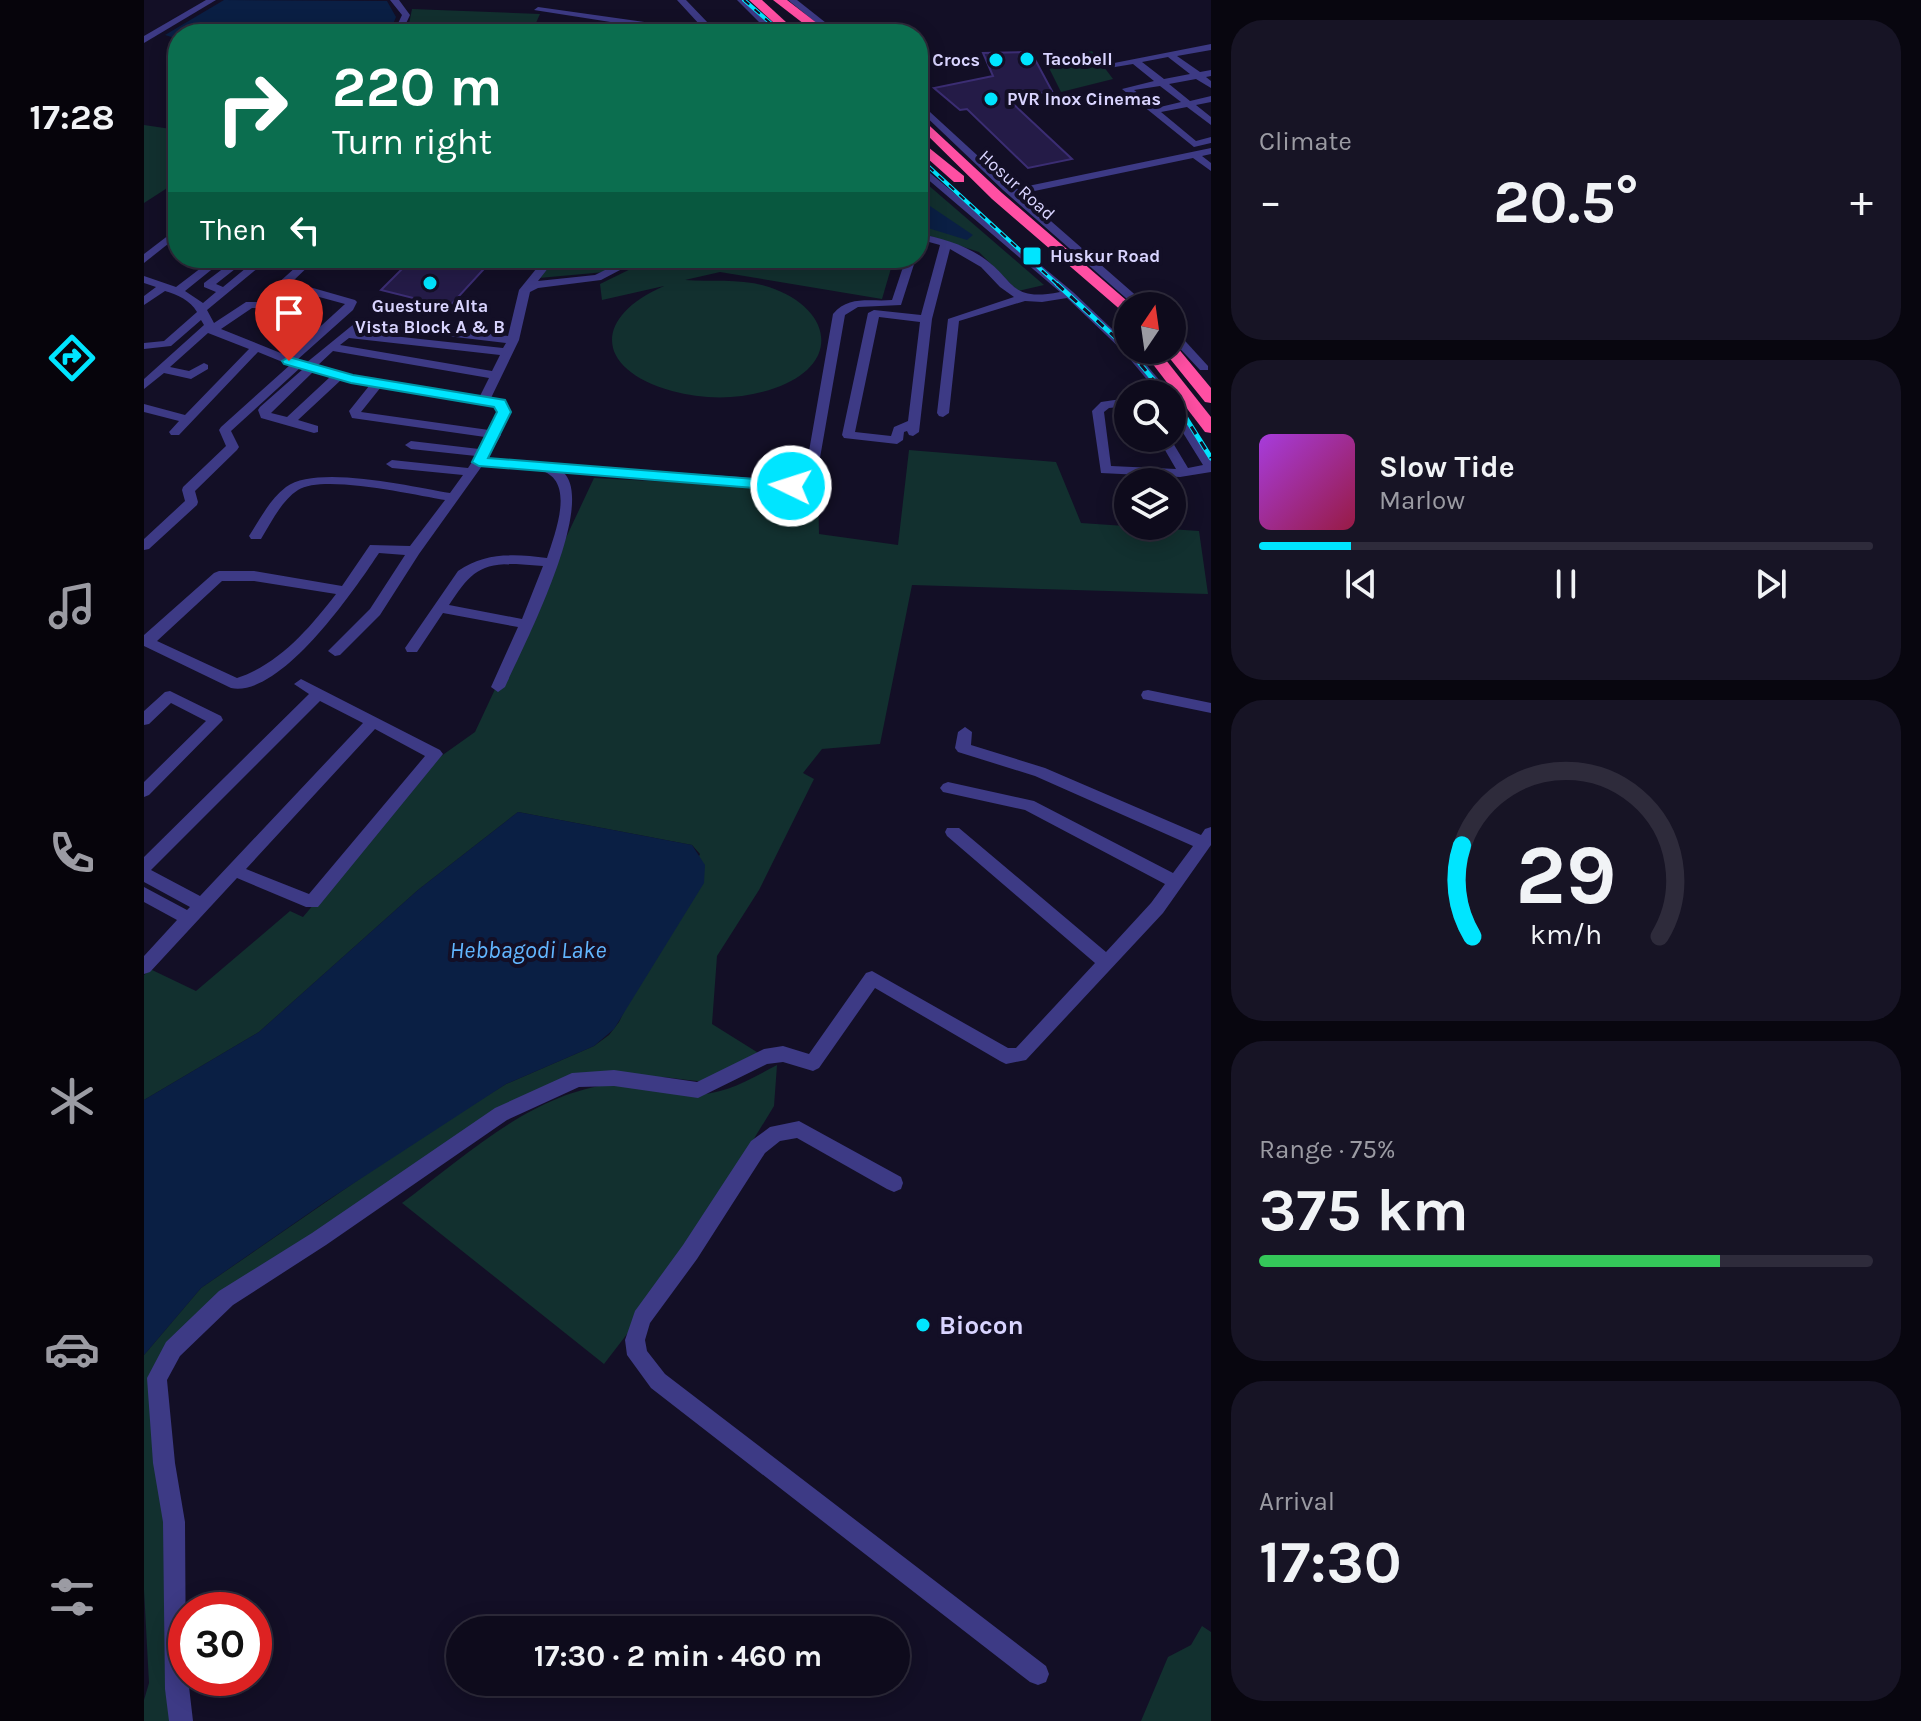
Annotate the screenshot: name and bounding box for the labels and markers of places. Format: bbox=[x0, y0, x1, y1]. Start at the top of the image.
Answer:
place label: Tacobell bbox=[1043, 48, 1113, 70]
place label: Crocs bbox=[932, 49, 980, 71]
marker: Tacobell bbox=[1018, 50, 1036, 68]
marker: Crocs bbox=[987, 51, 1005, 69]
place label: PVR Inox Cinemas bbox=[1007, 88, 1161, 110]
marker: PVR Inox Cinemas bbox=[982, 90, 1000, 108]
marker: Huskur Road bbox=[1021, 245, 1043, 267]
place label: Huskur Road bbox=[1050, 245, 1160, 267]
marker: Guesture Alta Vista Block A & B bbox=[421, 274, 439, 292]
pin bbox=[255, 279, 323, 361]
place label: Guesture Alta Vista Block A & B bbox=[355, 295, 505, 338]
place label: Biocon bbox=[939, 1310, 1024, 1341]
marker: Biocon bbox=[914, 1316, 932, 1334]

